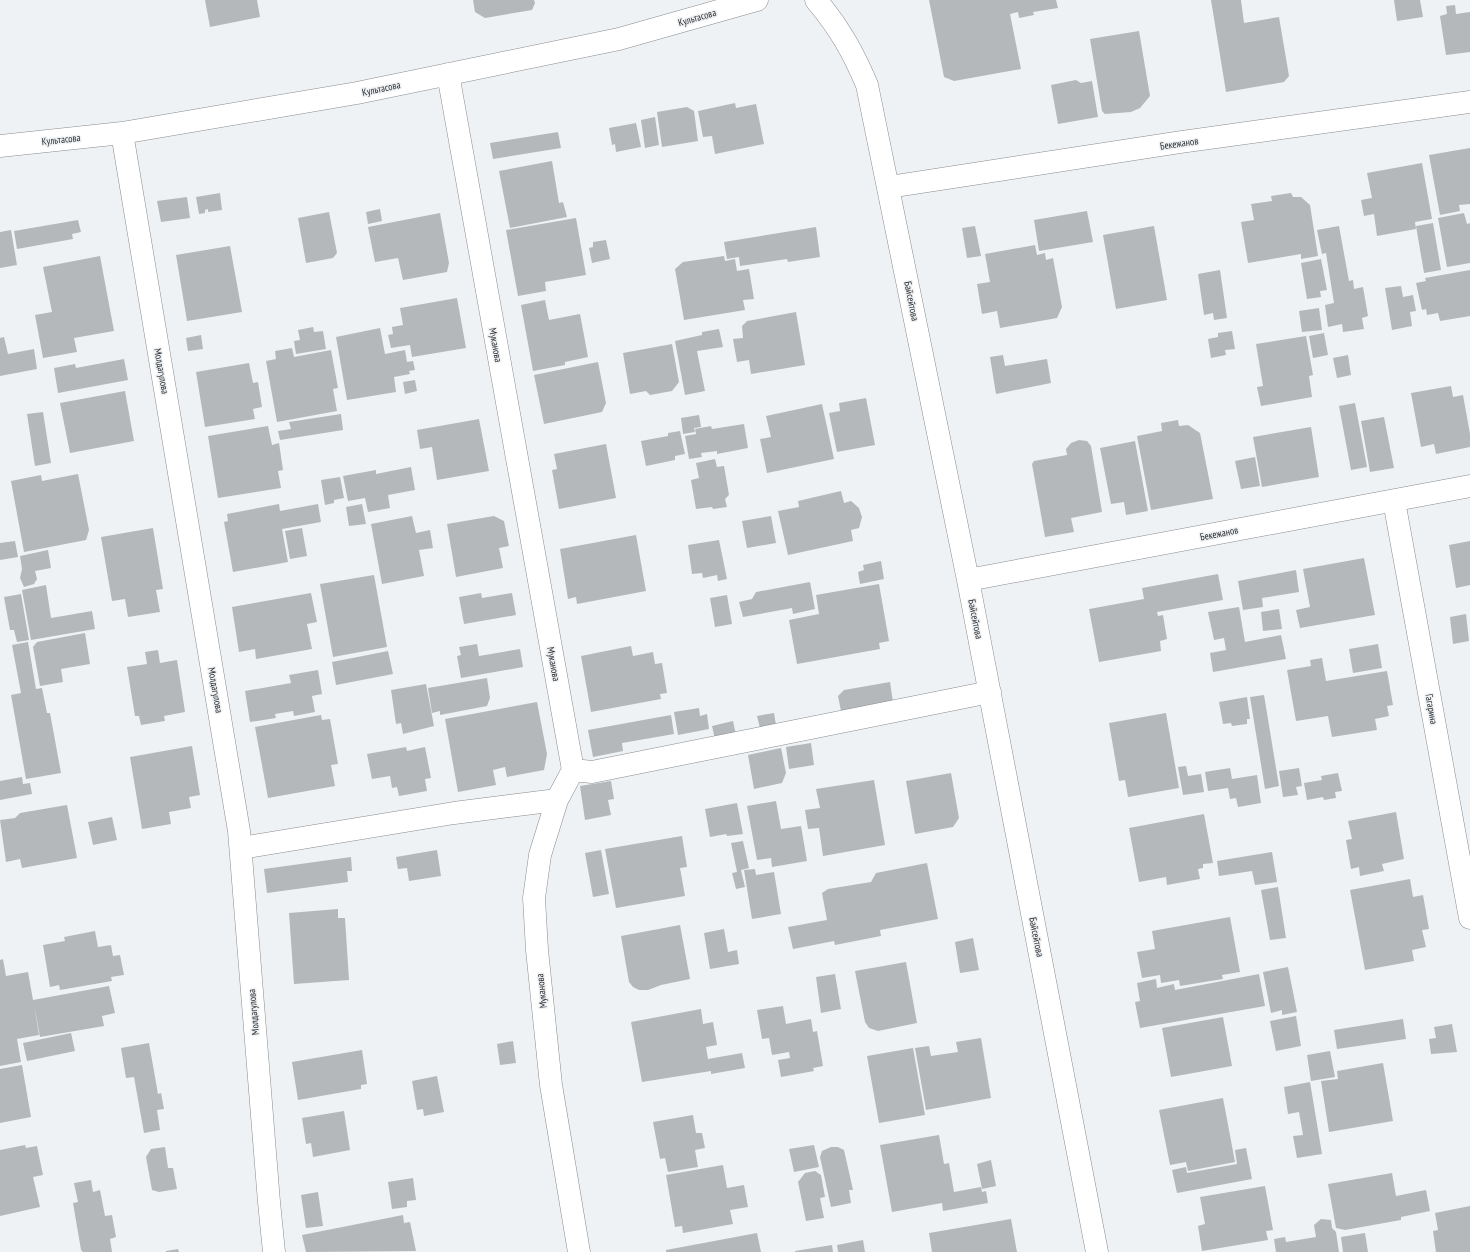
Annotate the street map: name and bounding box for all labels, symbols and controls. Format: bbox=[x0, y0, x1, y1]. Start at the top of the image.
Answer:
street label: Культасова bbox=[677, 6, 718, 29]
street label: Культасова bbox=[361, 78, 402, 99]
street label: Культасова bbox=[41, 131, 81, 148]
street label: Бекежанов bbox=[1159, 134, 1199, 153]
street label: Байсейтова bbox=[901, 280, 922, 322]
street label: Муканова bbox=[486, 327, 505, 363]
street label: Молдагулова bbox=[151, 347, 172, 395]
street label: Бекежанов bbox=[1199, 523, 1239, 544]
street label: Байсейтова bbox=[965, 598, 986, 640]
street label: Муканова bbox=[544, 646, 563, 682]
street label: Молдагулова bbox=[205, 666, 226, 714]
street label: Гагарина bbox=[1422, 693, 1441, 725]
street label: Байсейтова bbox=[1026, 916, 1047, 958]
street label: Муканова bbox=[533, 973, 550, 1009]
street label: Молдагулова bbox=[245, 988, 262, 1036]

